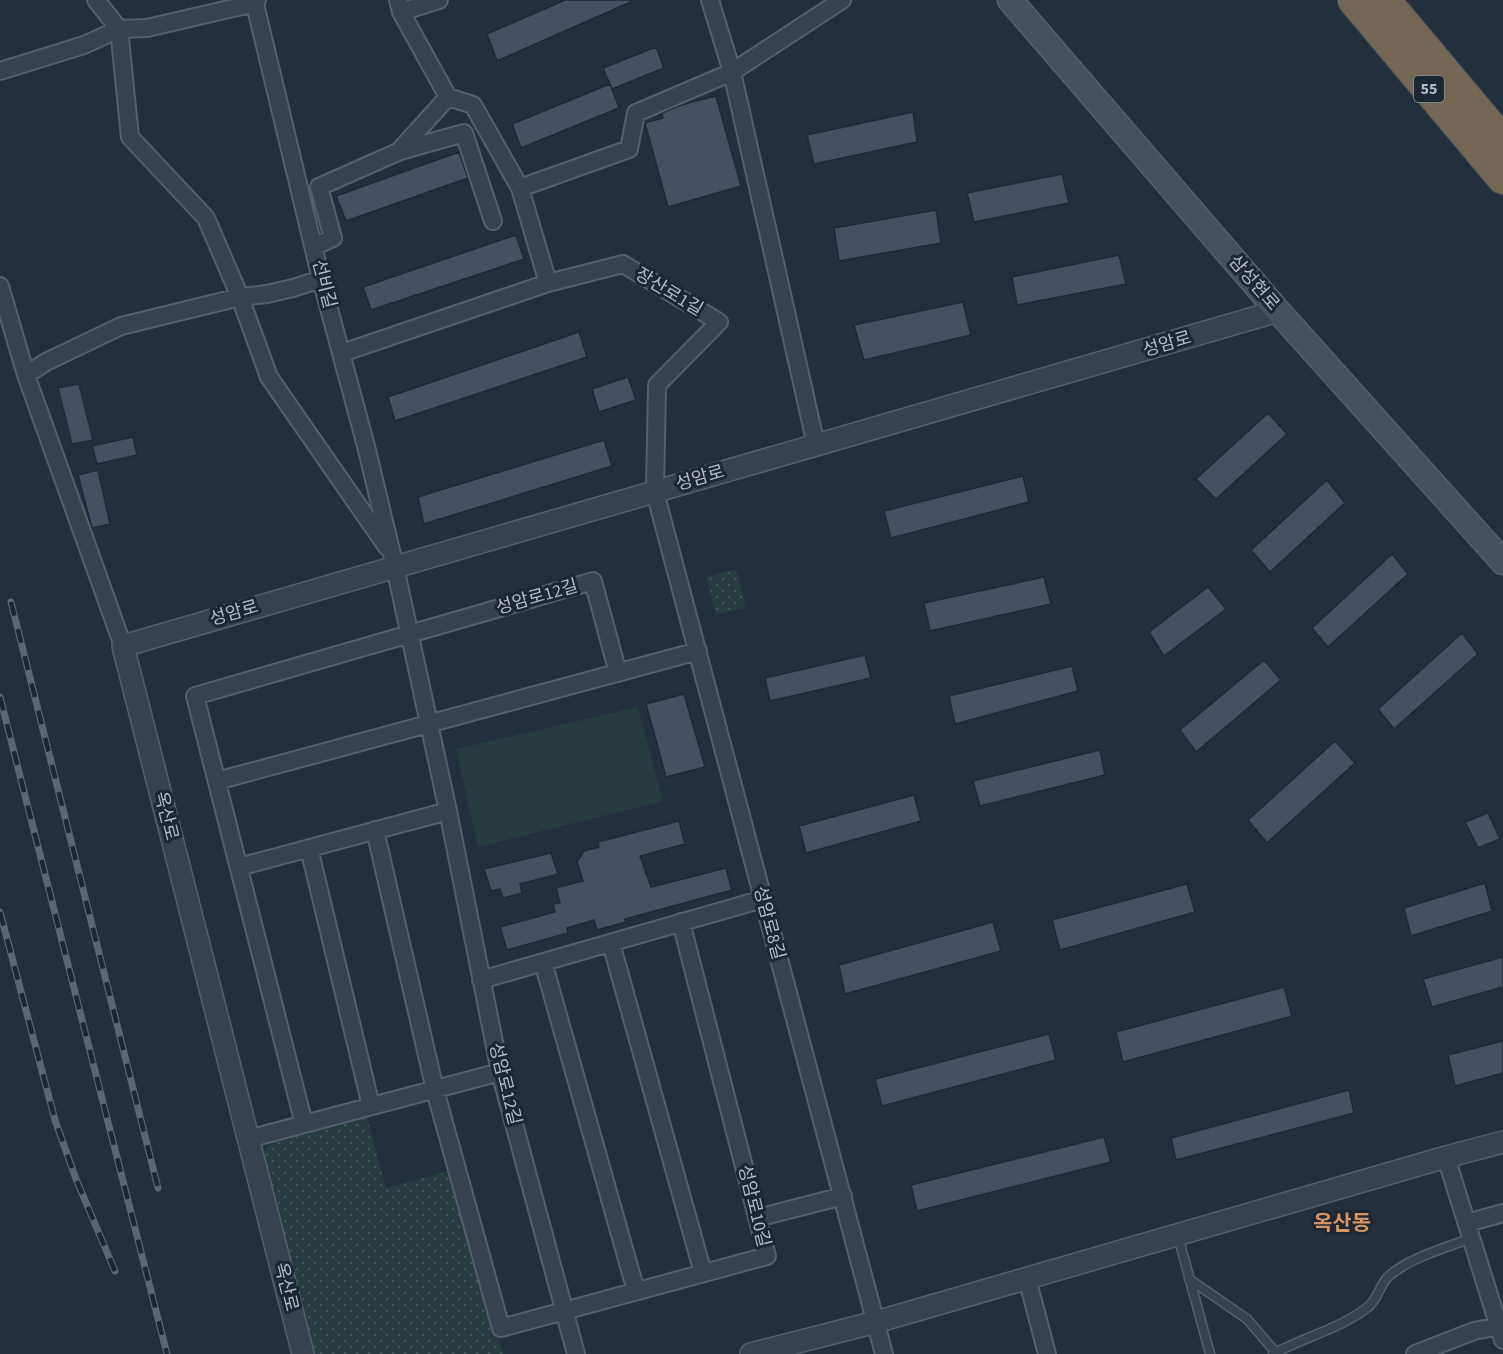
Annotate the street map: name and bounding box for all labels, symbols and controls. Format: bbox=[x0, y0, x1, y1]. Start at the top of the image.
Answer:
road number: 55 bbox=[1414, 76, 1444, 102]
street label: 삼성현로 bbox=[1223, 250, 1285, 316]
street label: 선비길 bbox=[306, 257, 342, 311]
street label: 장산로1길 bbox=[630, 262, 708, 322]
street label: 성암로 bbox=[1140, 325, 1194, 363]
street label: 성암로 bbox=[673, 459, 727, 497]
street label: 성암로12길 bbox=[493, 573, 581, 621]
street label: 성암로 bbox=[207, 594, 261, 632]
street label: 옥산로 bbox=[148, 789, 184, 843]
street label: 성암로8길 bbox=[747, 883, 791, 963]
street label: 성암로12길 bbox=[483, 1040, 527, 1128]
street label: 성암로10길 bbox=[732, 1162, 776, 1250]
district label: 옥산동 bbox=[1313, 1208, 1371, 1238]
street label: 옥산로 bbox=[268, 1260, 304, 1314]

